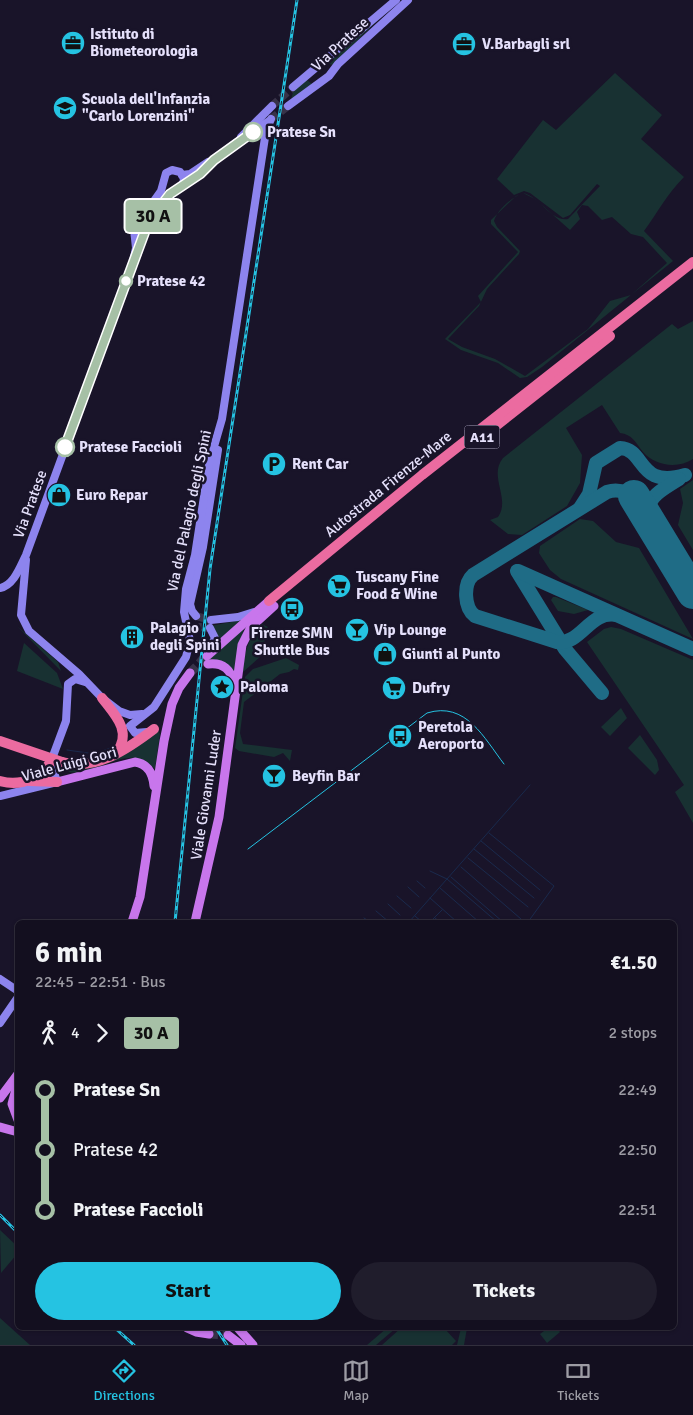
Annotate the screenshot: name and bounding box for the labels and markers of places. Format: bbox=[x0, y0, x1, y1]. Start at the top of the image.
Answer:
place label: Istituto di Biometeorologia bbox=[90, 25, 198, 60]
office icon: Istituto di Biometeorologia bbox=[60, 30, 86, 56]
office icon: V.Barbagli srl bbox=[451, 31, 477, 57]
place label: V.Barbagli srl bbox=[482, 35, 571, 53]
place label: Scuola dell'Infanzia "Carlo Lorenzini" bbox=[82, 90, 210, 125]
school or university icon: Scuola dell'Infanzia "Carlo Lorenzini" bbox=[52, 95, 78, 121]
marker: Pratese Sn bbox=[243, 122, 263, 142]
place label: Pratese Sn bbox=[267, 123, 336, 141]
place label: Pratese 42 bbox=[137, 272, 206, 290]
marker: Pratese 42 bbox=[119, 274, 133, 288]
marker: Pratese Faccioli bbox=[55, 437, 75, 457]
place label: Pratese Faccioli bbox=[79, 438, 182, 456]
parking icon: Rent Car bbox=[261, 451, 287, 477]
place label: Rent Car bbox=[292, 455, 348, 473]
shop icon: Euro Repar bbox=[46, 482, 72, 508]
place label: Euro Repar bbox=[76, 486, 148, 504]
place label: Tuscany Fine Food & Wine bbox=[356, 568, 439, 603]
supermarket icon: Tuscany Fine Food & Wine bbox=[326, 573, 352, 599]
bus stop icon: Firenze SMN Shuttle Bus bbox=[279, 596, 305, 622]
bar icon: Vip Lounge bbox=[344, 617, 370, 643]
place label: Palagio degli Spini bbox=[150, 619, 219, 654]
place label: Vip Lounge bbox=[374, 621, 446, 639]
building icon: Palagio degli Spini bbox=[119, 624, 145, 650]
place label: Firenze SMN Shuttle Bus bbox=[251, 624, 333, 659]
shop icon: Giunti al Punto bbox=[372, 641, 398, 667]
place label: Giunti al Punto bbox=[402, 645, 500, 663]
place icon: Paloma bbox=[209, 674, 235, 700]
supermarket icon: Dufry bbox=[381, 675, 407, 701]
place label: Paloma bbox=[240, 678, 289, 696]
place label: Dufry bbox=[412, 679, 450, 697]
place label: Peretola Aeroporto bbox=[418, 718, 484, 753]
bus stop icon: Peretola Aeroporto bbox=[387, 723, 413, 749]
bar icon: Beyfin Bar bbox=[261, 763, 287, 789]
place label: Beyfin Bar bbox=[292, 767, 360, 785]

